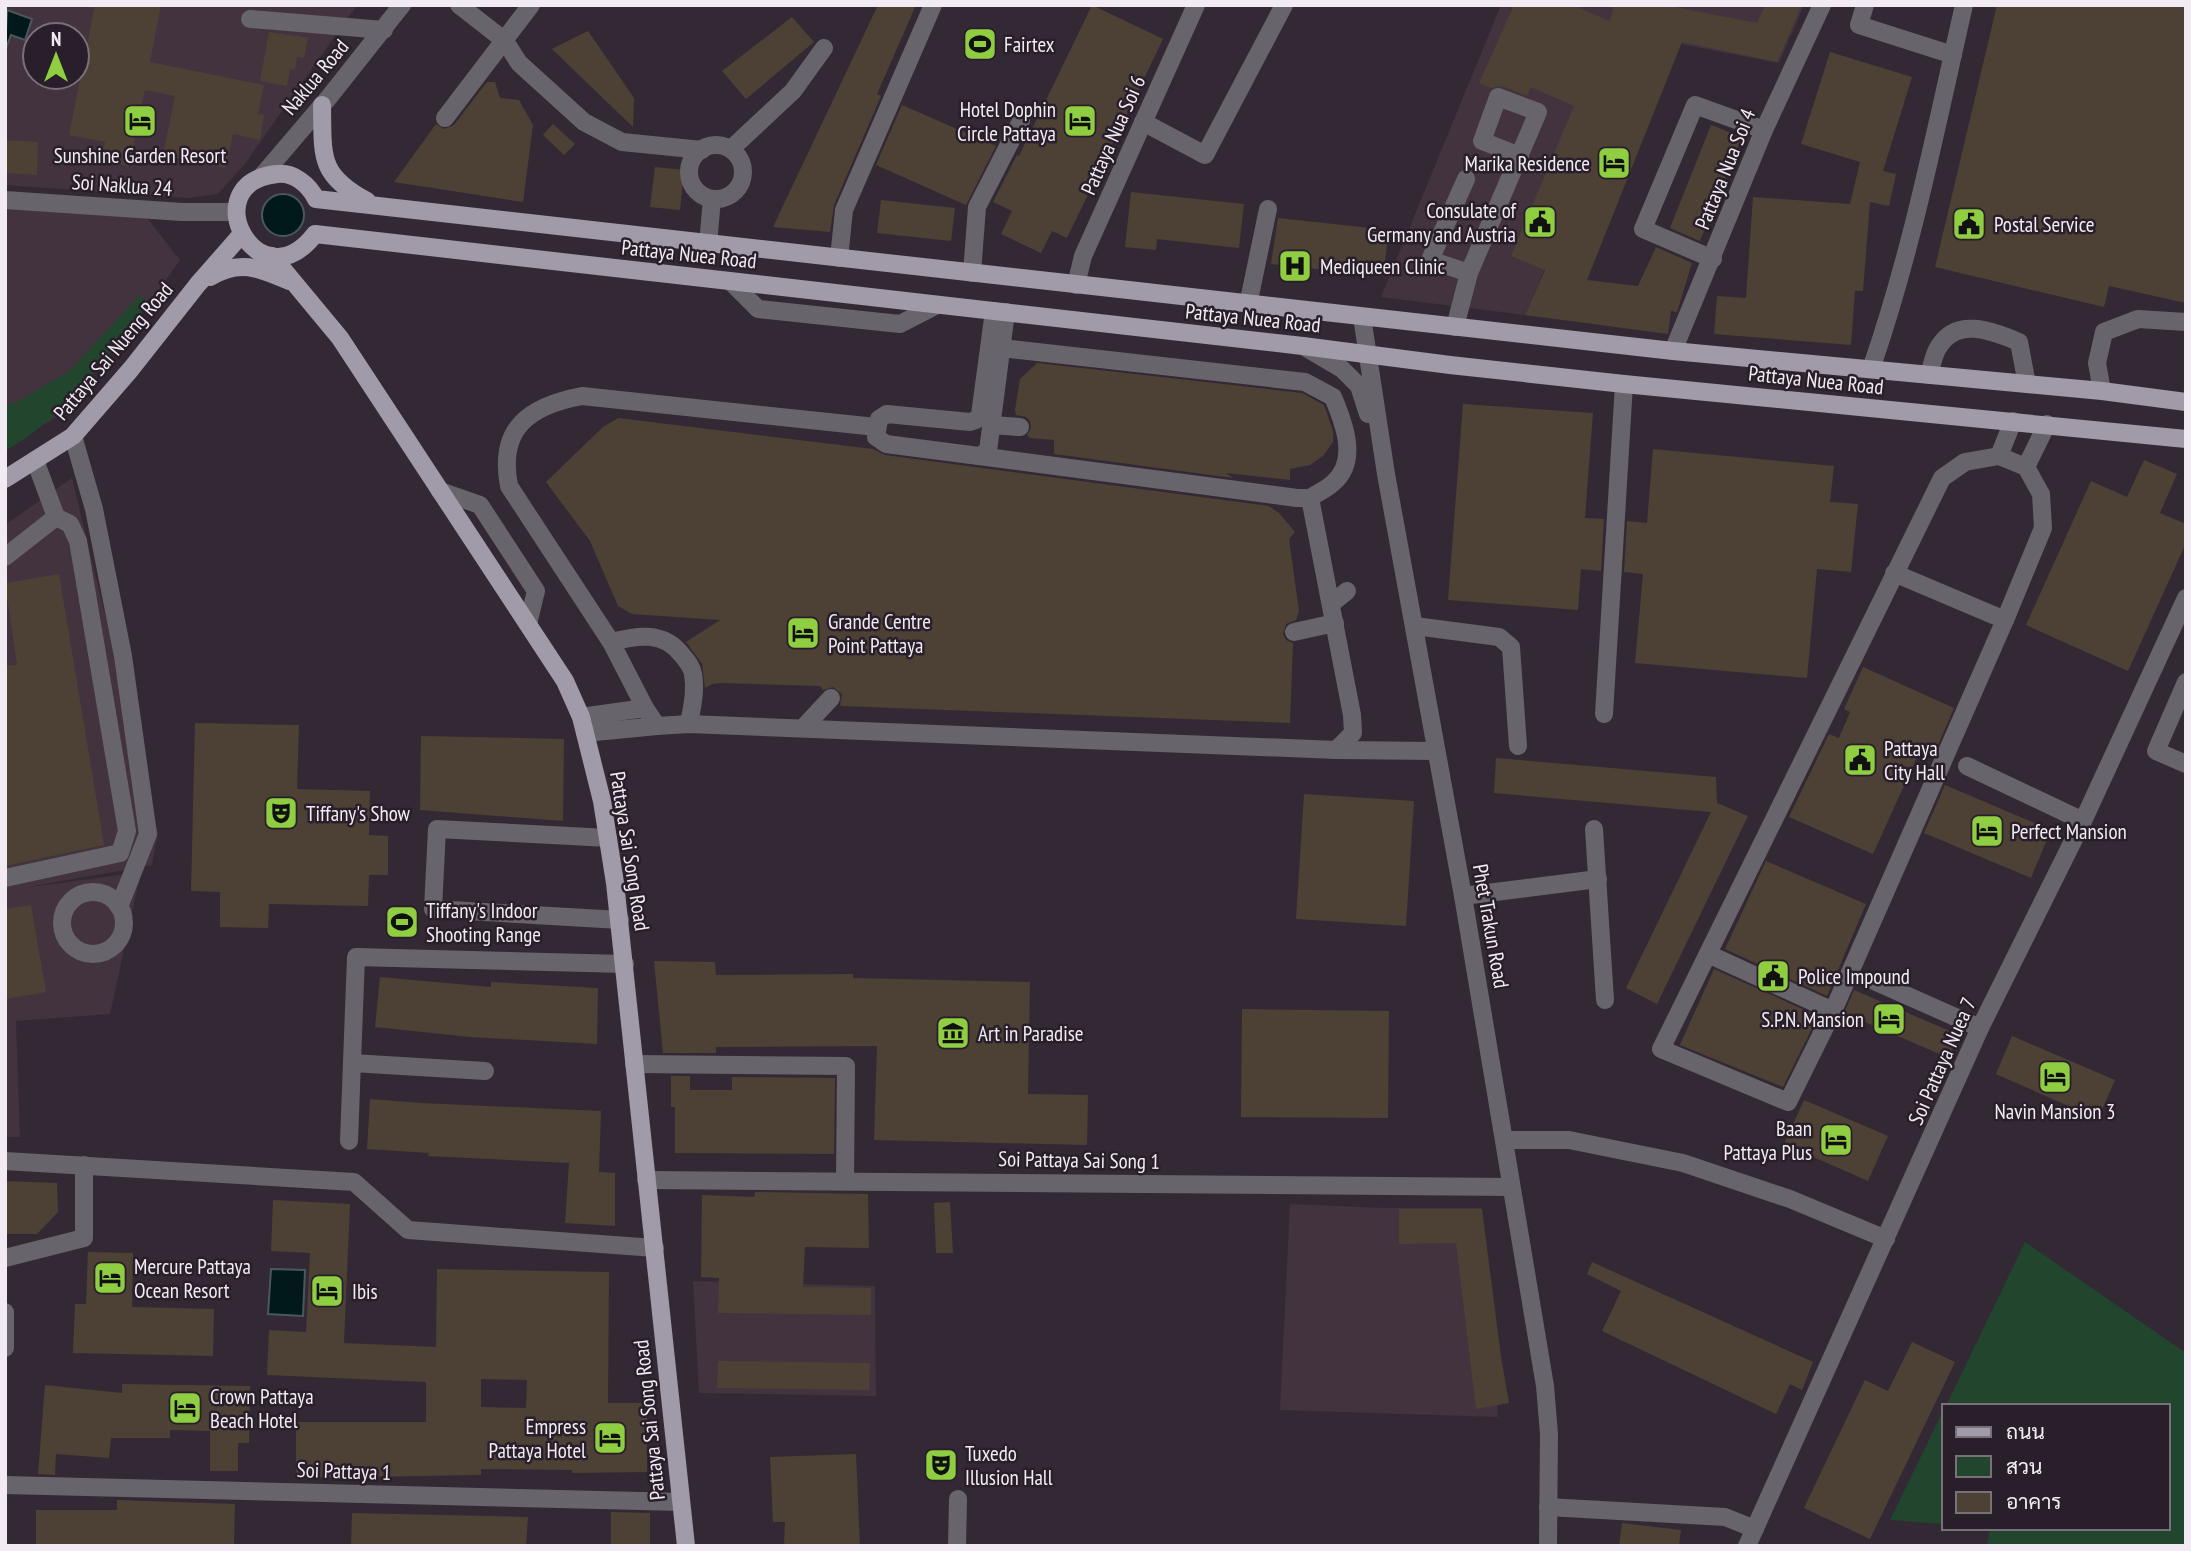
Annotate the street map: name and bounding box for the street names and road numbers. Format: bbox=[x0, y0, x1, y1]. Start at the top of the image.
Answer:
street label: Naklua Road bbox=[276, 34, 354, 120]
street label: Pattaya Nua Soi 6 bbox=[1075, 71, 1151, 199]
street label: Pattaya Nua Soi 4 bbox=[1689, 104, 1762, 233]
street label: Soi Naklua 24 bbox=[71, 168, 174, 202]
street label: Pattaya Nuea Road bbox=[620, 233, 758, 275]
street label: Pattaya Sai Nueng Road bbox=[47, 276, 179, 426]
street label: Pattaya Nuea Road bbox=[1184, 297, 1322, 339]
street label: Pattaya Nuea Road bbox=[1747, 359, 1885, 401]
street label: Pattaya Sai Song Road bbox=[604, 769, 656, 933]
street label: Phet Trakun Road bbox=[1467, 862, 1515, 990]
street label: Soi Pattaya Nuea 7 bbox=[1902, 993, 1982, 1129]
street label: Soi Pattaya Sai Song 1 bbox=[998, 1145, 1160, 1175]
street label: Pattaya Sai Song Road bbox=[627, 1339, 671, 1501]
street label: Soi Pattaya 1 bbox=[296, 1456, 392, 1486]

